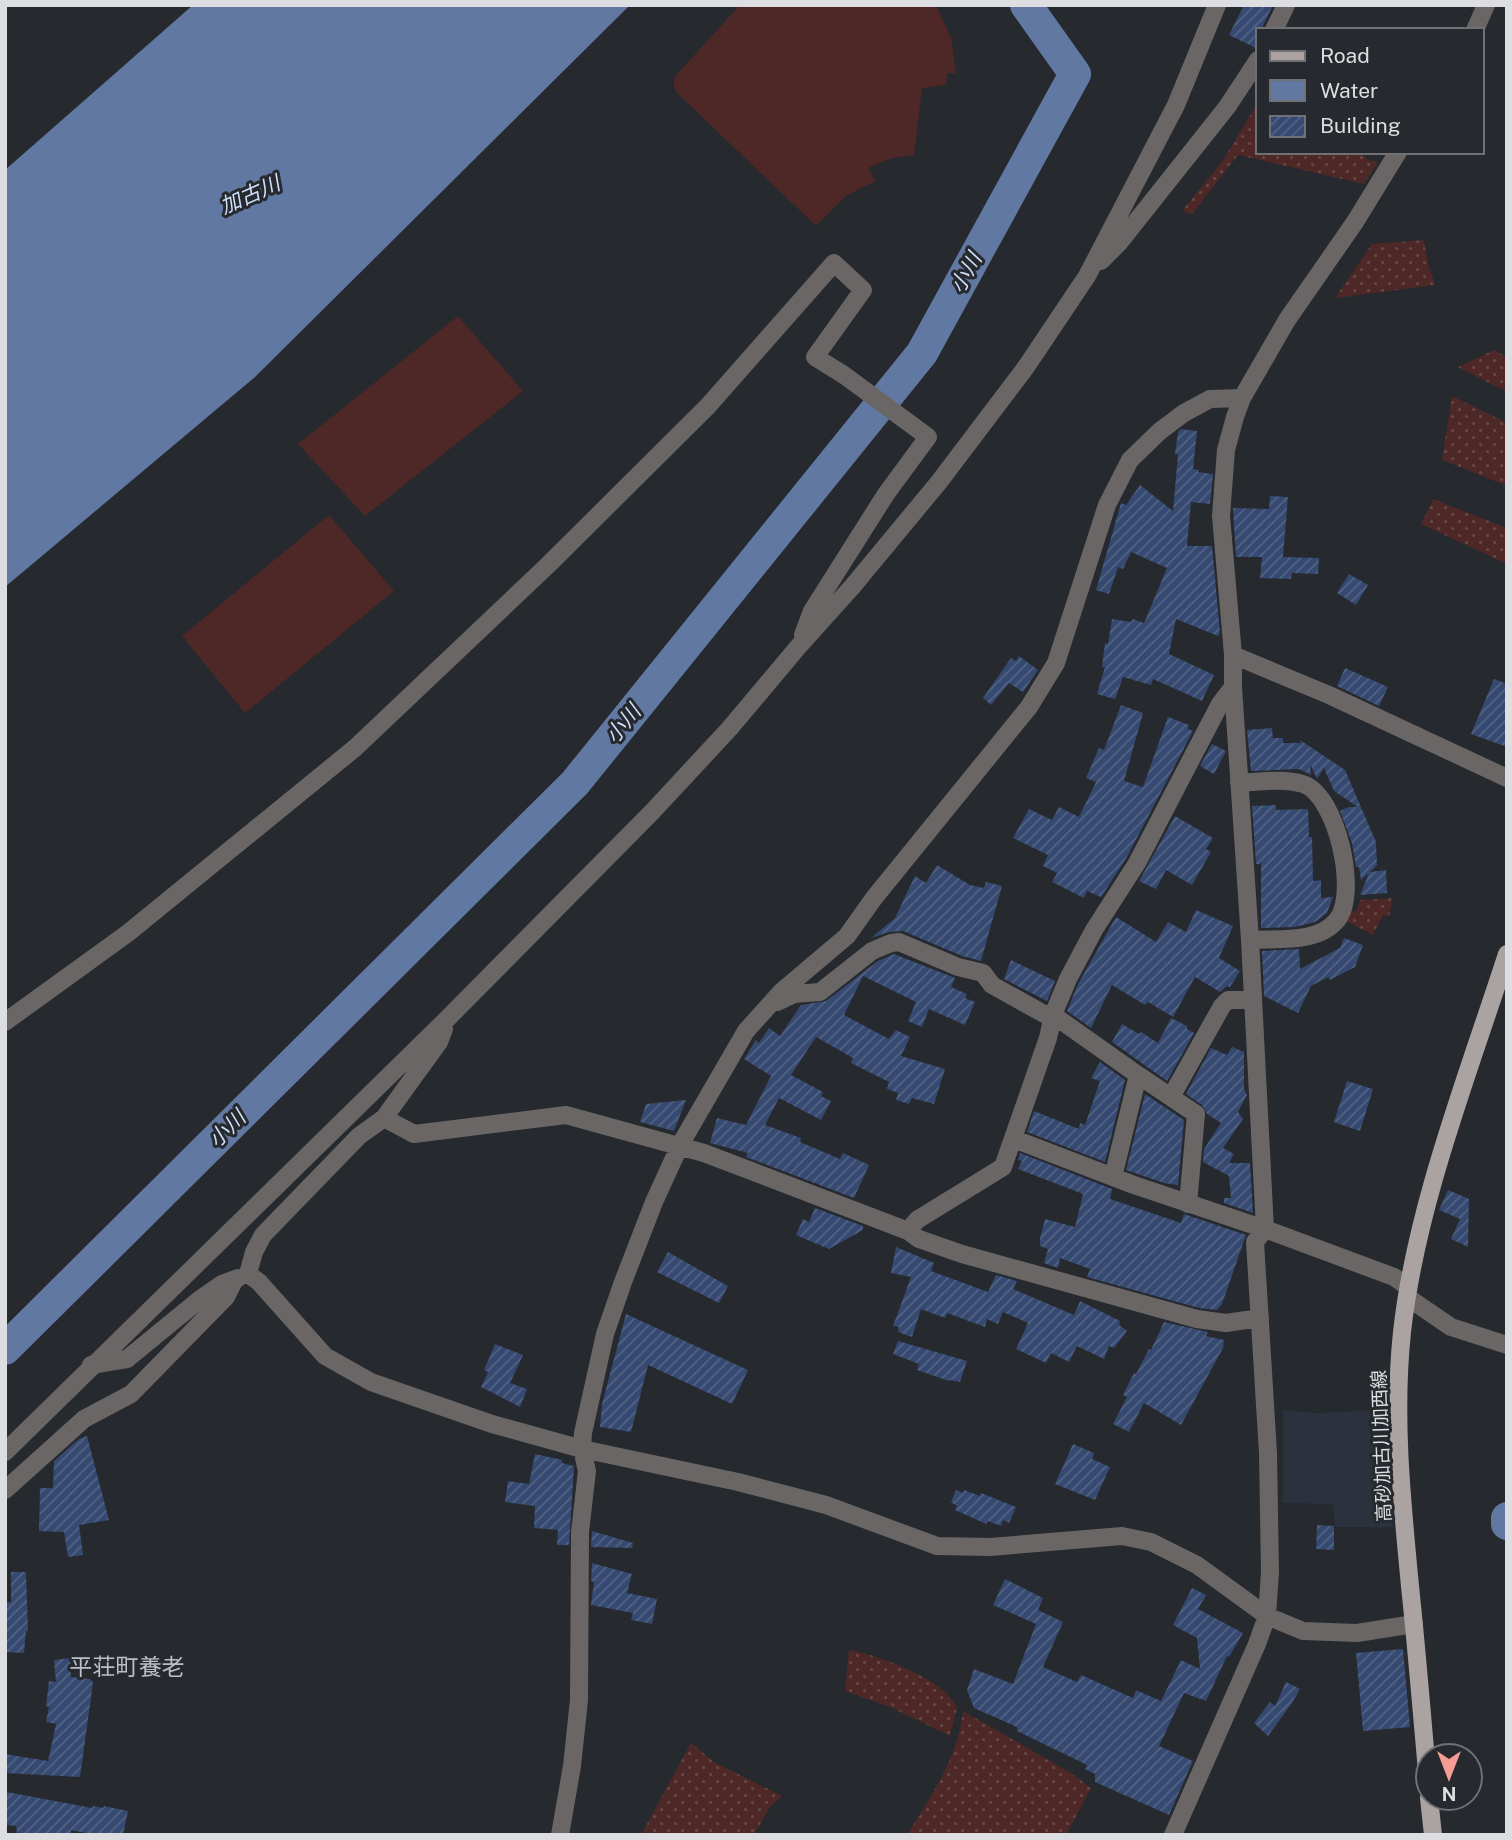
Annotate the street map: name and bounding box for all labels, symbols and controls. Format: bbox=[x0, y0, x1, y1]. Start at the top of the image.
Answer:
legend bbox=[1256, 28, 1484, 154]
text: Road bbox=[1320, 43, 1370, 68]
text: Water bbox=[1320, 78, 1378, 103]
text: Building bbox=[1320, 113, 1401, 138]
water label: 加古川 bbox=[216, 169, 285, 219]
water label: 小川 bbox=[944, 247, 988, 297]
water label: 小川 bbox=[600, 698, 647, 748]
water label: 小川 bbox=[203, 1104, 252, 1152]
street label: 高砂加古川加西線 bbox=[1367, 1370, 1395, 1522]
district label: 平荘町養老 bbox=[70, 1653, 185, 1680]
north arrow bbox=[1414, 1742, 1484, 1812]
text: N bbox=[1442, 1783, 1456, 1805]

